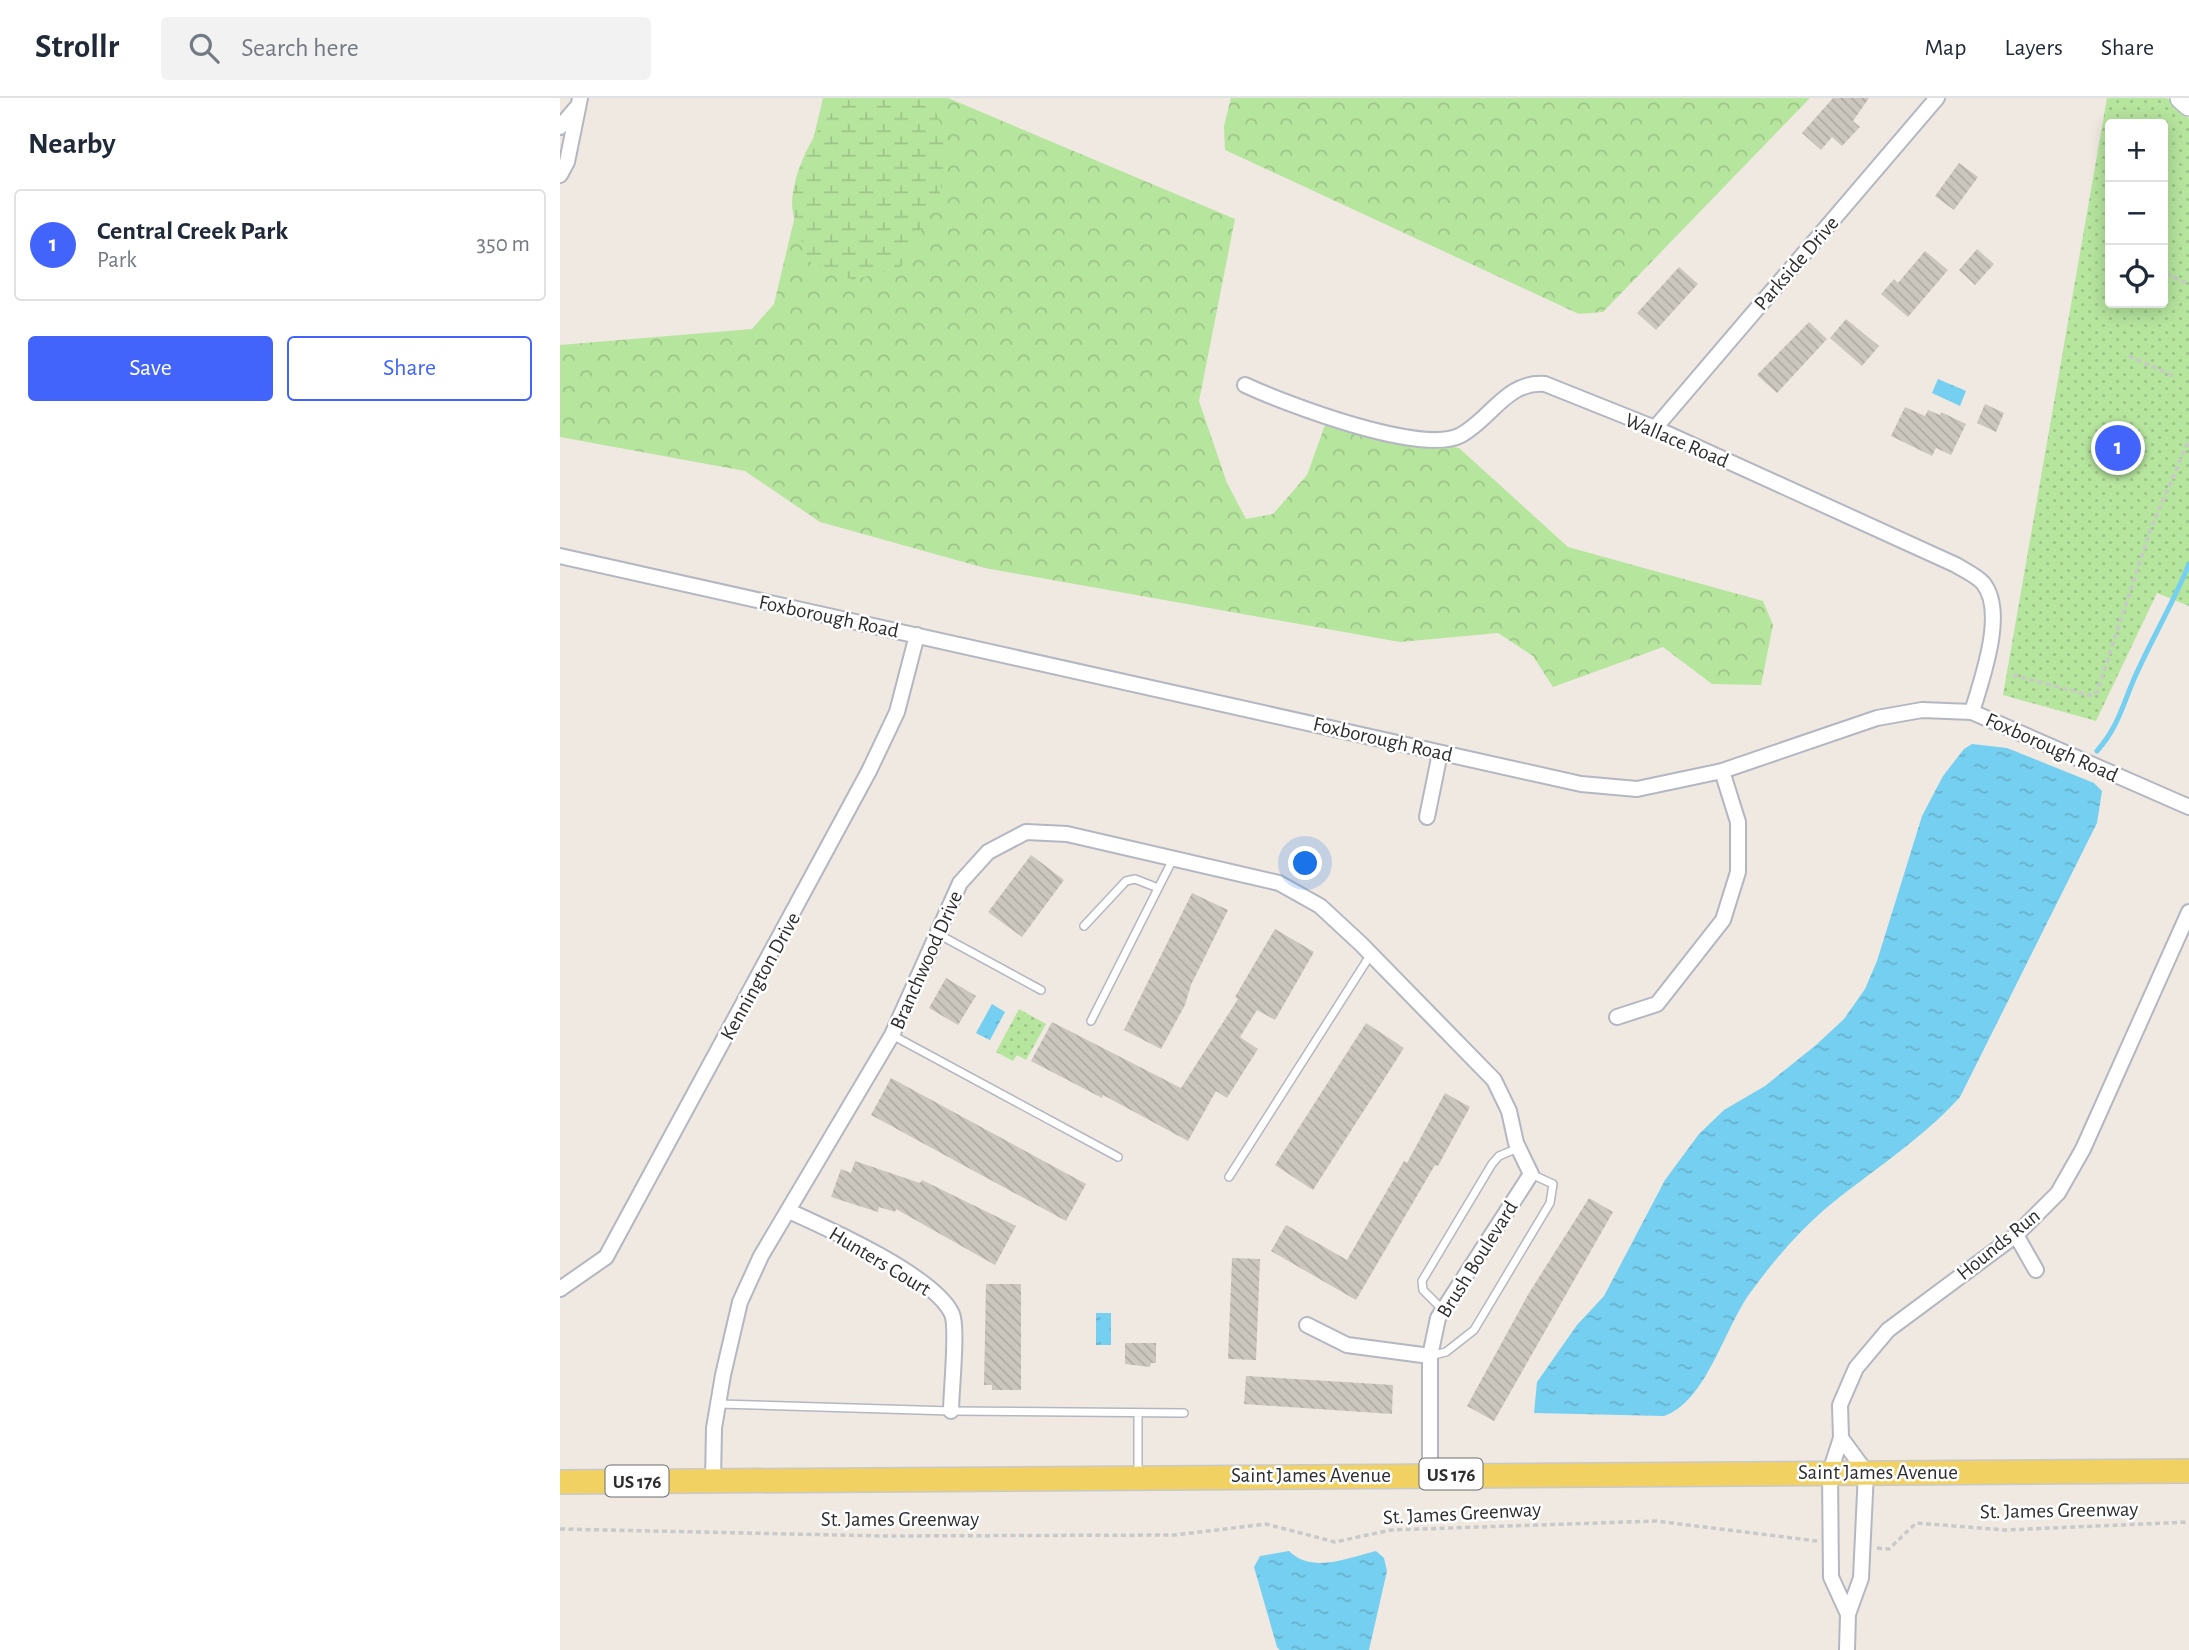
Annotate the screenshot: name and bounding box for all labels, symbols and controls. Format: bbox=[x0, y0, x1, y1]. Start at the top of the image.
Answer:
search box bbox=[161, 17, 651, 80]
icon: search bbox=[185, 29, 223, 67]
text: Strollr bbox=[35, 31, 119, 64]
text: Search here bbox=[241, 35, 359, 61]
text: Map bbox=[1924, 36, 1966, 60]
text: Layers bbox=[2004, 36, 2063, 60]
text: Share bbox=[2101, 36, 2154, 60]
map controls bbox=[2105, 119, 2168, 308]
button: + bbox=[2105, 119, 2168, 182]
text: Nearby bbox=[28, 129, 116, 159]
button: − bbox=[2105, 182, 2168, 245]
street label: Parkside Drive bbox=[1750, 212, 1843, 314]
text: Central Creek Park bbox=[97, 218, 288, 244]
text: 1 bbox=[49, 233, 57, 256]
text: 350 m bbox=[477, 233, 530, 256]
button: locate bbox=[2105, 245, 2168, 308]
text: Park bbox=[97, 249, 137, 272]
button: Save bbox=[28, 336, 273, 401]
button: Share bbox=[287, 336, 532, 401]
street label: Wallace Road bbox=[1622, 409, 1732, 472]
pin: 1 bbox=[2095, 422, 2141, 474]
street label: Foxborough Road bbox=[757, 591, 901, 642]
street label: Foxborough Road bbox=[1982, 709, 2121, 786]
street label: Foxborough Road bbox=[1311, 713, 1455, 766]
your location bbox=[1288, 846, 1322, 880]
street label: Branchwood Drive bbox=[887, 888, 966, 1033]
street label: Kennington Drive bbox=[717, 909, 804, 1044]
street label: Brush Boulevard bbox=[1433, 1197, 1522, 1321]
street label: Hounds Run bbox=[1953, 1205, 2044, 1284]
street label: Hunters Court bbox=[825, 1223, 934, 1300]
road number: US 176 bbox=[1420, 1458, 1482, 1490]
street label: Saint James Avenue bbox=[1798, 1462, 1958, 1483]
street label: Saint James Avenue bbox=[1231, 1465, 1391, 1486]
road number: US 176 bbox=[606, 1466, 668, 1497]
street label: St. James Greenway bbox=[1382, 1499, 1542, 1528]
street label: St. James Greenway bbox=[1980, 1499, 2138, 1522]
street label: St. James Greenway bbox=[821, 1509, 979, 1530]

